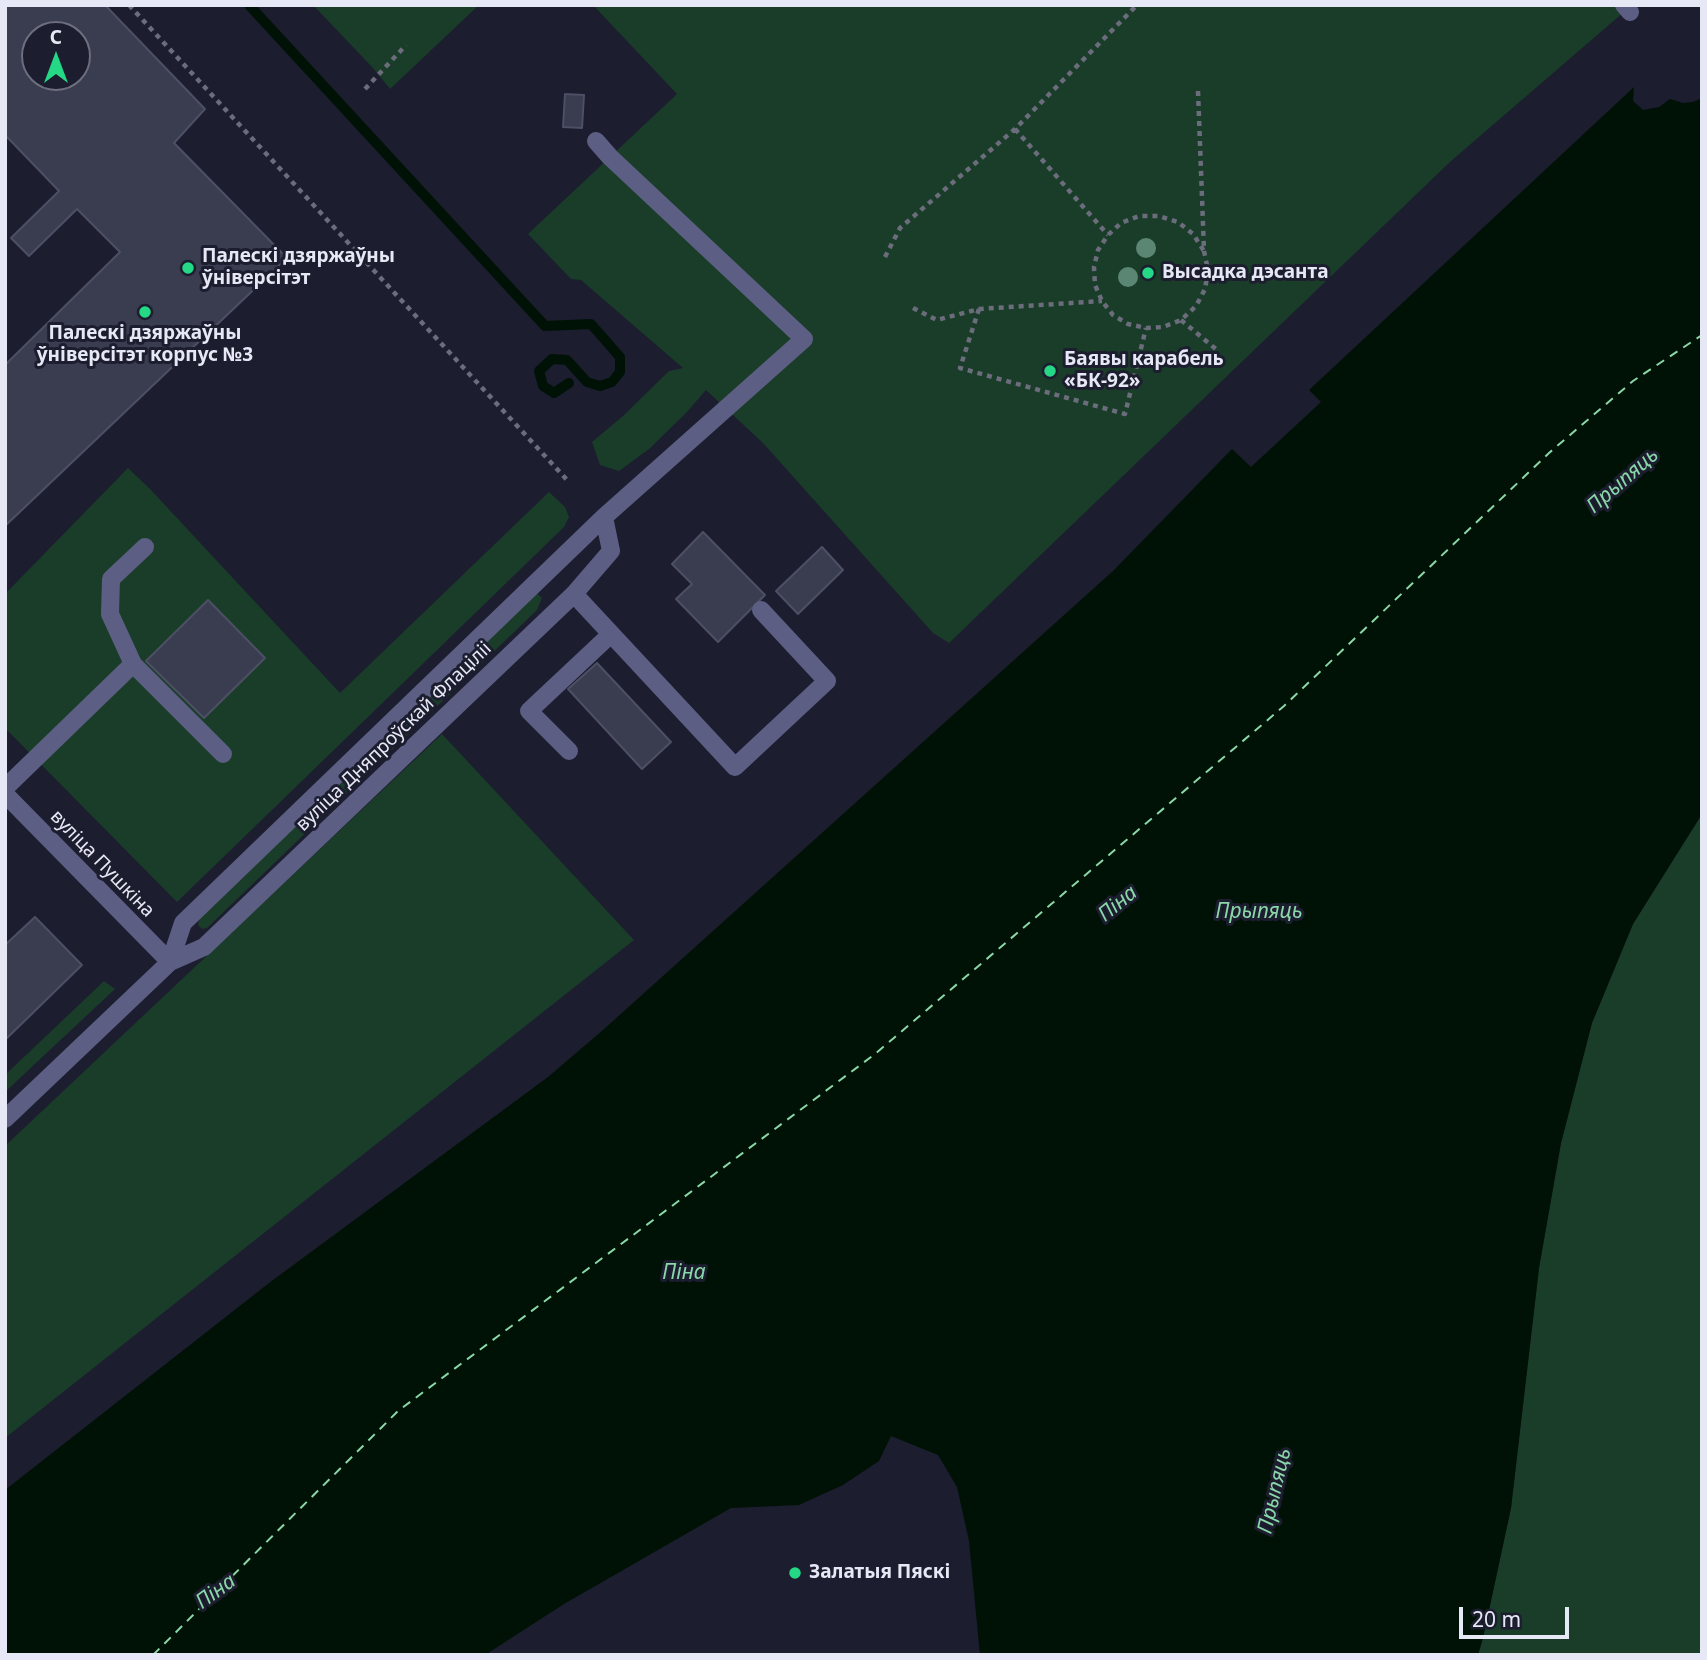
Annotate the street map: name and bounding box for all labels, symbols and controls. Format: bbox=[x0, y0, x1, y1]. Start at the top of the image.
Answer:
north arrow bbox=[21, 21, 91, 91]
text: С bbox=[50, 24, 62, 50]
place label: Палескі дзяржаўны ўніверсітэт bbox=[202, 246, 395, 290]
marker: Палескі дзяржаўны ўніверсітэт bbox=[180, 260, 196, 276]
place label: Высадка дэсанта bbox=[1162, 262, 1328, 284]
marker: Высадка дэсанта bbox=[1140, 265, 1156, 281]
marker: Палескі дзяржаўны ўніверсітэт корпус №3 bbox=[137, 304, 153, 320]
place label: Палескі дзяржаўны ўніверсітэт корпус №3 bbox=[37, 323, 253, 367]
place label: Баявы карабель «БК-92» bbox=[1064, 349, 1224, 393]
marker: Баявы карабель «БК-92» bbox=[1042, 363, 1058, 379]
water label: Прыпяць bbox=[1582, 443, 1664, 519]
street label: вуліца Дняпроўскай Флаціліі bbox=[292, 638, 496, 836]
street label: вуліца Пушкіна bbox=[45, 806, 159, 922]
water label: Піна bbox=[1093, 881, 1143, 927]
water label: Прыпяць bbox=[1216, 899, 1302, 925]
water label: Піна bbox=[662, 1260, 706, 1286]
water label: Прыпяць bbox=[1253, 1446, 1297, 1536]
place label: Залатыя Пяскі bbox=[809, 1562, 950, 1584]
marker: Залатыя Пяскі bbox=[787, 1565, 803, 1581]
water label: Піна bbox=[191, 1569, 241, 1615]
scale bar bbox=[1462, 1594, 1572, 1638]
text: 20 m bbox=[1472, 1605, 1521, 1633]

